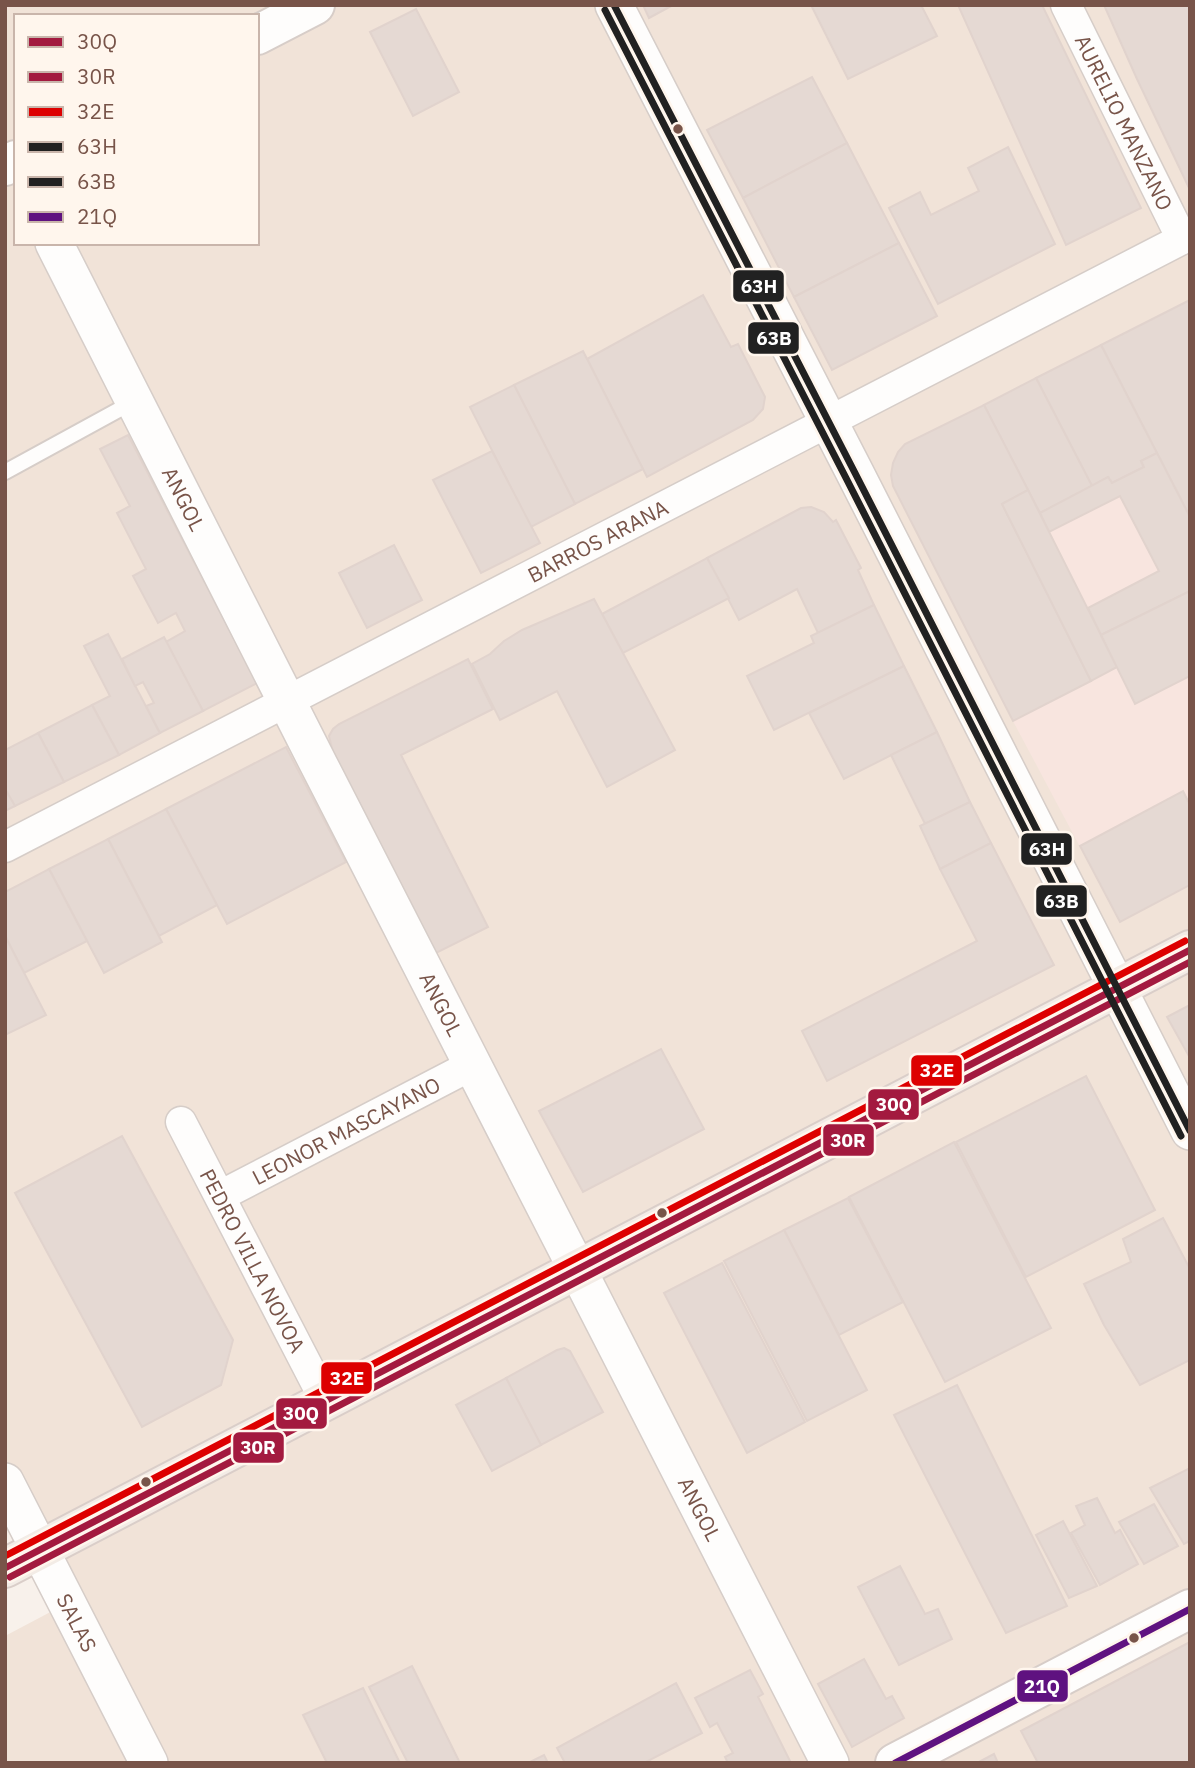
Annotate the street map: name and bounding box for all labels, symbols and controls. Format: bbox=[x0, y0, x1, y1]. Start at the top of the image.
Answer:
legend bbox=[14, 14, 259, 245]
text: 30Q bbox=[77, 27, 117, 55]
street label: AURELIO MANZANO bbox=[1069, 30, 1180, 215]
text: 30R bbox=[77, 62, 116, 90]
text: 32E bbox=[77, 97, 114, 125]
unlabelled marker bbox=[671, 122, 685, 136]
text: 63H bbox=[77, 132, 117, 160]
text: 63B bbox=[77, 167, 116, 195]
text: 21Q bbox=[77, 202, 117, 230]
line badge: 63H bbox=[732, 269, 785, 303]
text: 63H bbox=[741, 274, 777, 298]
line badge: 63B bbox=[747, 321, 800, 355]
text: 63B bbox=[756, 326, 792, 350]
street label: ANGOL bbox=[156, 462, 212, 536]
street label: BARROS ARANA bbox=[523, 493, 673, 589]
line badge: 63H bbox=[1020, 832, 1073, 866]
text: 63H bbox=[1029, 837, 1065, 861]
line badge: 63B bbox=[1035, 884, 1088, 918]
text: 63B bbox=[1043, 889, 1079, 913]
street label: ANGOL bbox=[413, 967, 469, 1041]
line badge: 32E bbox=[910, 1054, 963, 1087]
text: 32E bbox=[920, 1058, 954, 1082]
street label: LEONOR MASCAYANO bbox=[247, 1070, 445, 1191]
line badge: 30Q bbox=[867, 1088, 920, 1121]
text: 30Q bbox=[876, 1092, 912, 1116]
line badge: 30R bbox=[822, 1123, 875, 1157]
text: 30R bbox=[830, 1128, 866, 1152]
street label: PEDRO VILLA NOVOA bbox=[194, 1164, 312, 1357]
unlabelled marker bbox=[655, 1206, 669, 1220]
line badge: 32E bbox=[320, 1361, 373, 1395]
text: 32E bbox=[330, 1366, 364, 1390]
line badge: 30Q bbox=[275, 1397, 328, 1430]
text: 30Q bbox=[283, 1401, 319, 1425]
line badge: 30R bbox=[232, 1431, 285, 1464]
text: 30R bbox=[240, 1435, 276, 1459]
street label: ANGOL bbox=[672, 1472, 728, 1546]
unlabelled marker bbox=[139, 1475, 153, 1489]
street label: SALAS bbox=[50, 1589, 104, 1657]
unlabelled marker bbox=[1127, 1631, 1141, 1645]
line badge: 21Q bbox=[1016, 1669, 1069, 1703]
text: 21Q bbox=[1024, 1674, 1060, 1698]

